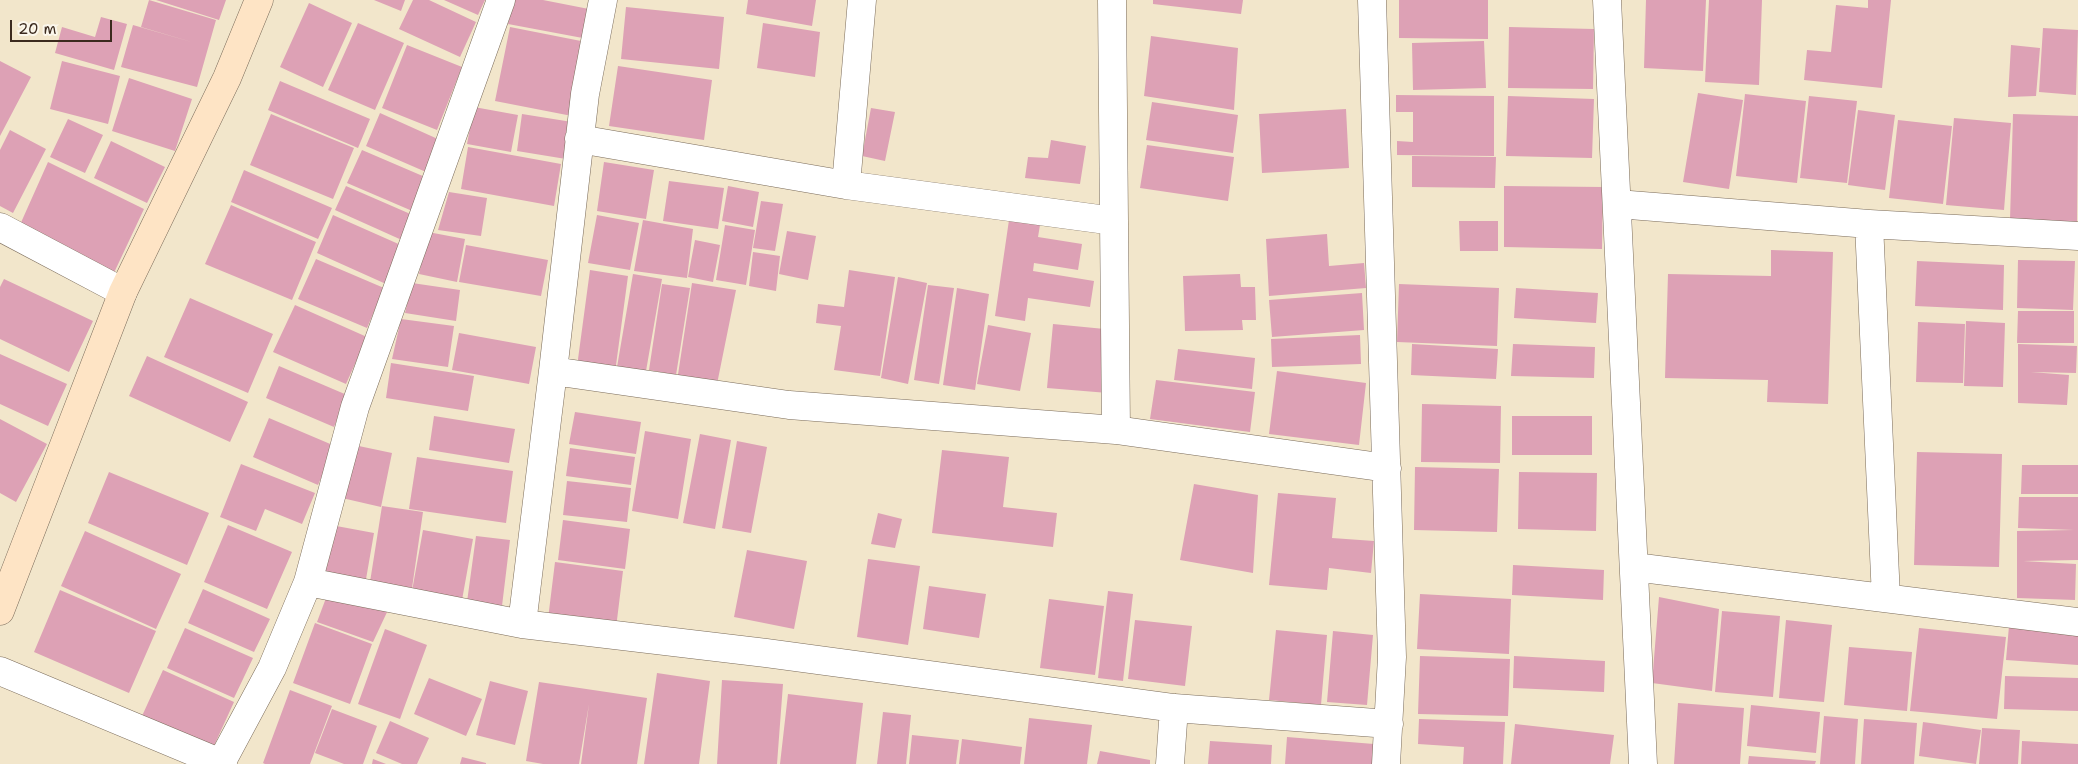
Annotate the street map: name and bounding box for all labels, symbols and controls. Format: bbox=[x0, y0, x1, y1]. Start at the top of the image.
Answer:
scale bar bbox=[12, 10, 115, 42]
text: 20 m bbox=[18, 19, 57, 39]

